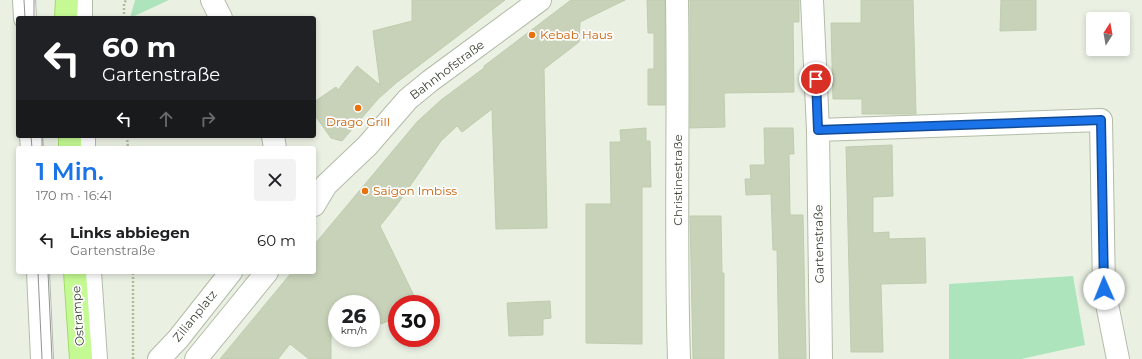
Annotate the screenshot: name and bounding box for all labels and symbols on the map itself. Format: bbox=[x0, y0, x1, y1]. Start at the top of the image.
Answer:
north arrow bbox=[1086, 12, 1130, 56]
place label: Kebab Haus bbox=[540, 27, 613, 42]
marker: Kebab Haus bbox=[527, 30, 537, 40]
street label: Bahnhofstraße bbox=[406, 37, 487, 103]
pin bbox=[799, 62, 833, 96]
marker: Drago Grill bbox=[353, 103, 363, 113]
place label: Drago Grill bbox=[326, 114, 390, 129]
street label: Christinestraße bbox=[670, 134, 685, 226]
place label: Saigon Imbiss bbox=[373, 183, 457, 198]
marker: Saigon Imbiss bbox=[360, 186, 370, 196]
street label: Gartenstraße bbox=[810, 205, 827, 284]
position arrow bbox=[1083, 268, 1125, 310]
street label: Ostrampe bbox=[68, 285, 87, 347]
street label: Zilianplatz bbox=[169, 287, 220, 345]
speed limit sign: 30 bbox=[388, 295, 440, 347]

